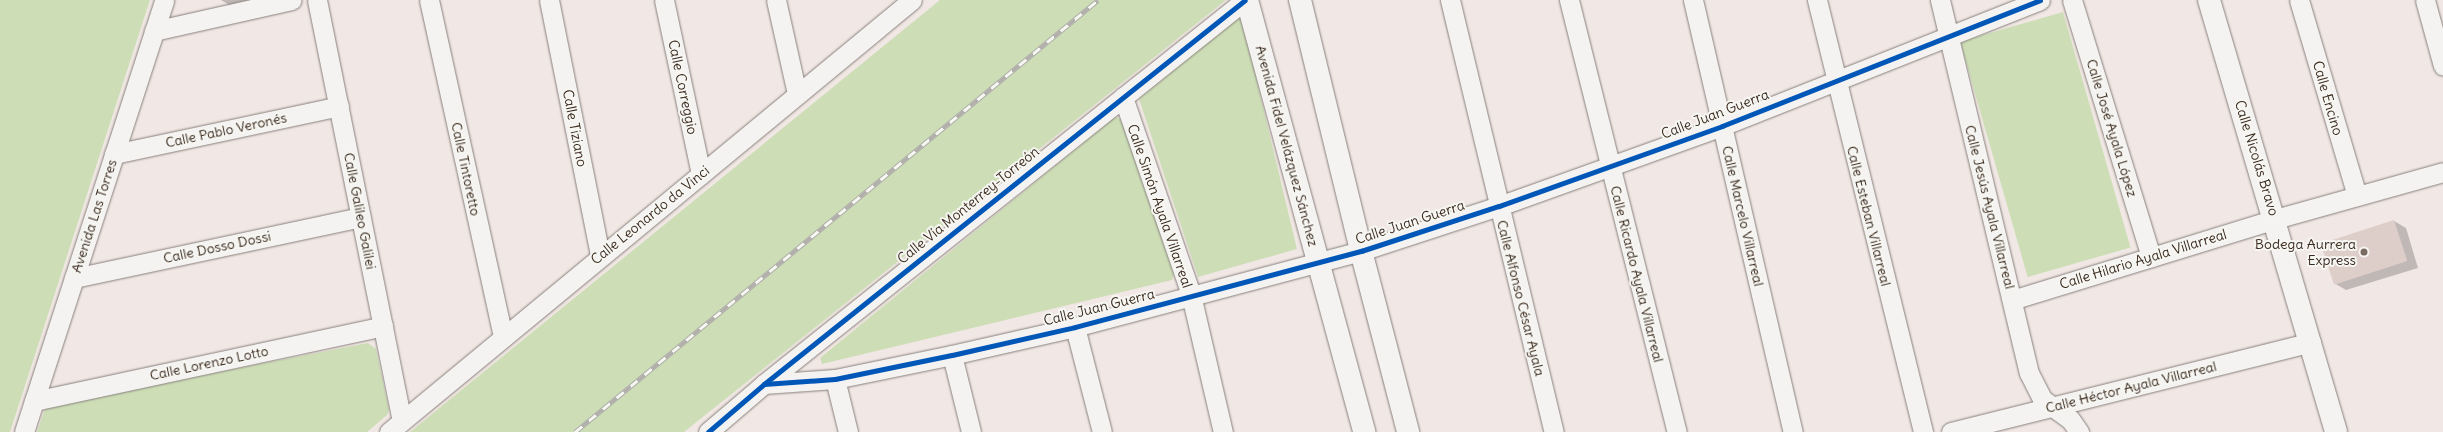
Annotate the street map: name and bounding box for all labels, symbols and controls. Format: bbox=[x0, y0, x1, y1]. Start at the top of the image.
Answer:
street label: Calle Correggio bbox=[665, 38, 701, 136]
street label: Avenida Fidel Velázquez Sánchez bbox=[1252, 44, 1322, 248]
street label: Calle José Ayala López bbox=[2083, 57, 2141, 199]
street label: Calle Encino bbox=[2309, 59, 2347, 137]
street label: Calle Juan Guerra bbox=[1659, 86, 1771, 142]
street label: Calle Tiziano bbox=[559, 88, 591, 168]
street label: Calle Nicolás Bravo bbox=[2231, 98, 2283, 218]
street label: Calle Pablo Veronés bbox=[164, 109, 288, 151]
street label: Calle Tintoretto bbox=[448, 121, 484, 217]
street label: Calle Simón Ayala Villarreal bbox=[1124, 122, 1196, 290]
street label: Calle Jesús Ayala Villarreal bbox=[1961, 123, 2019, 291]
street label: Calle Vía Monterrey-Torreón bbox=[894, 143, 1042, 267]
street label: Calle Marcelo Villarreal bbox=[1719, 144, 1767, 288]
street label: Calle Esteban Villarreal bbox=[1843, 144, 1895, 288]
street label: Calle Galileo Galilei bbox=[340, 151, 380, 271]
street label: Avenida Las Torres bbox=[68, 157, 120, 275]
street label: Calle Leonardo da Vinci bbox=[587, 162, 713, 268]
street label: Calle Ricardo Ayala Villarreal bbox=[1607, 184, 1667, 364]
street label: Calle Juan Guerra bbox=[1353, 196, 1467, 248]
street label: Calle Alfonso César Ayala bbox=[1493, 218, 1549, 378]
street label: Calle Hilario Ayala Villarreal bbox=[2057, 226, 2229, 292]
street label: Calle Dosso Dossi bbox=[162, 227, 272, 267]
place label: Bodega Aurrera Express bbox=[2255, 236, 2356, 268]
marker: Bodega Aurrera Express bbox=[2359, 247, 2369, 257]
street label: Calle Juan Guerra bbox=[1042, 285, 1156, 329]
street label: Calle Lorenzo Lotto bbox=[148, 342, 270, 384]
street label: Calle Héctor Ayala Villarreal bbox=[2044, 358, 2218, 416]

